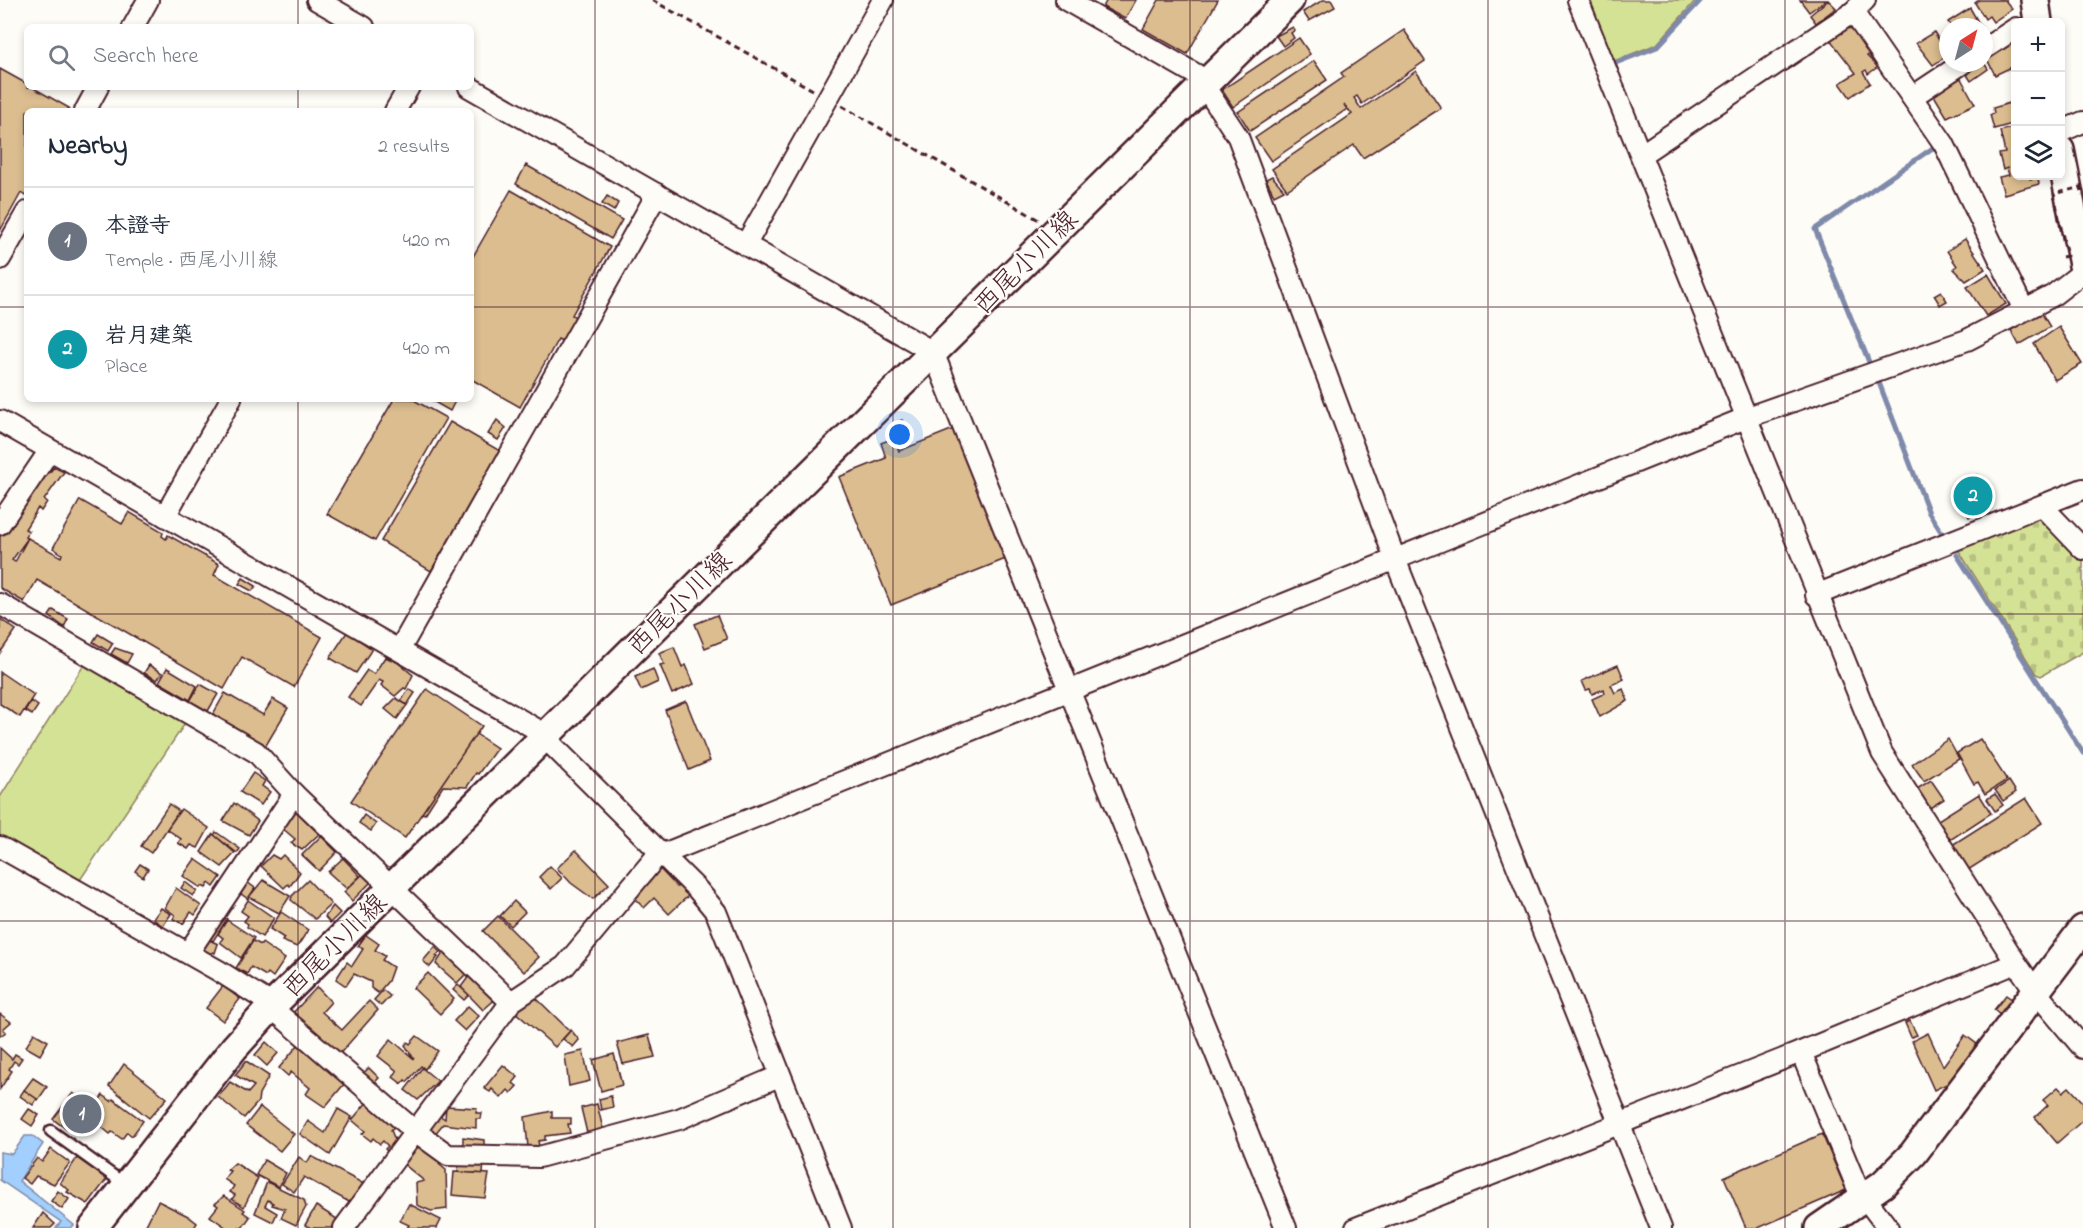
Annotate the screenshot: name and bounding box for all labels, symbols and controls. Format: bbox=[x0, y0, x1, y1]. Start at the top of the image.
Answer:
north arrow bbox=[1939, 18, 1993, 72]
map controls bbox=[2011, 18, 2065, 180]
button: + bbox=[2011, 18, 2065, 72]
search box bbox=[24, 24, 474, 90]
icon: search bbox=[45, 41, 78, 74]
text: Search here bbox=[93, 41, 198, 73]
button: − bbox=[2011, 72, 2065, 126]
button: layers bbox=[2011, 126, 2065, 180]
text: Nearby bbox=[48, 128, 127, 166]
text: 2 results bbox=[378, 133, 450, 162]
street label: 西尾小川線 bbox=[965, 202, 1088, 325]
text: 本證寺 bbox=[105, 211, 171, 243]
text: 1 bbox=[64, 227, 71, 256]
text: 420 m bbox=[403, 227, 450, 256]
text: Temple · 西尾小川線 bbox=[105, 247, 278, 276]
text: 岩月建築 bbox=[105, 321, 193, 353]
text: 2 bbox=[63, 335, 72, 364]
text: 420 m bbox=[403, 335, 450, 364]
text: Place bbox=[105, 353, 147, 382]
your location bbox=[885, 420, 914, 449]
pin: 2 bbox=[1954, 474, 1992, 518]
street label: 西尾小川線 bbox=[619, 543, 742, 666]
street label: 西尾小川線 bbox=[274, 885, 397, 1008]
pin: 1 bbox=[62, 1092, 101, 1136]

